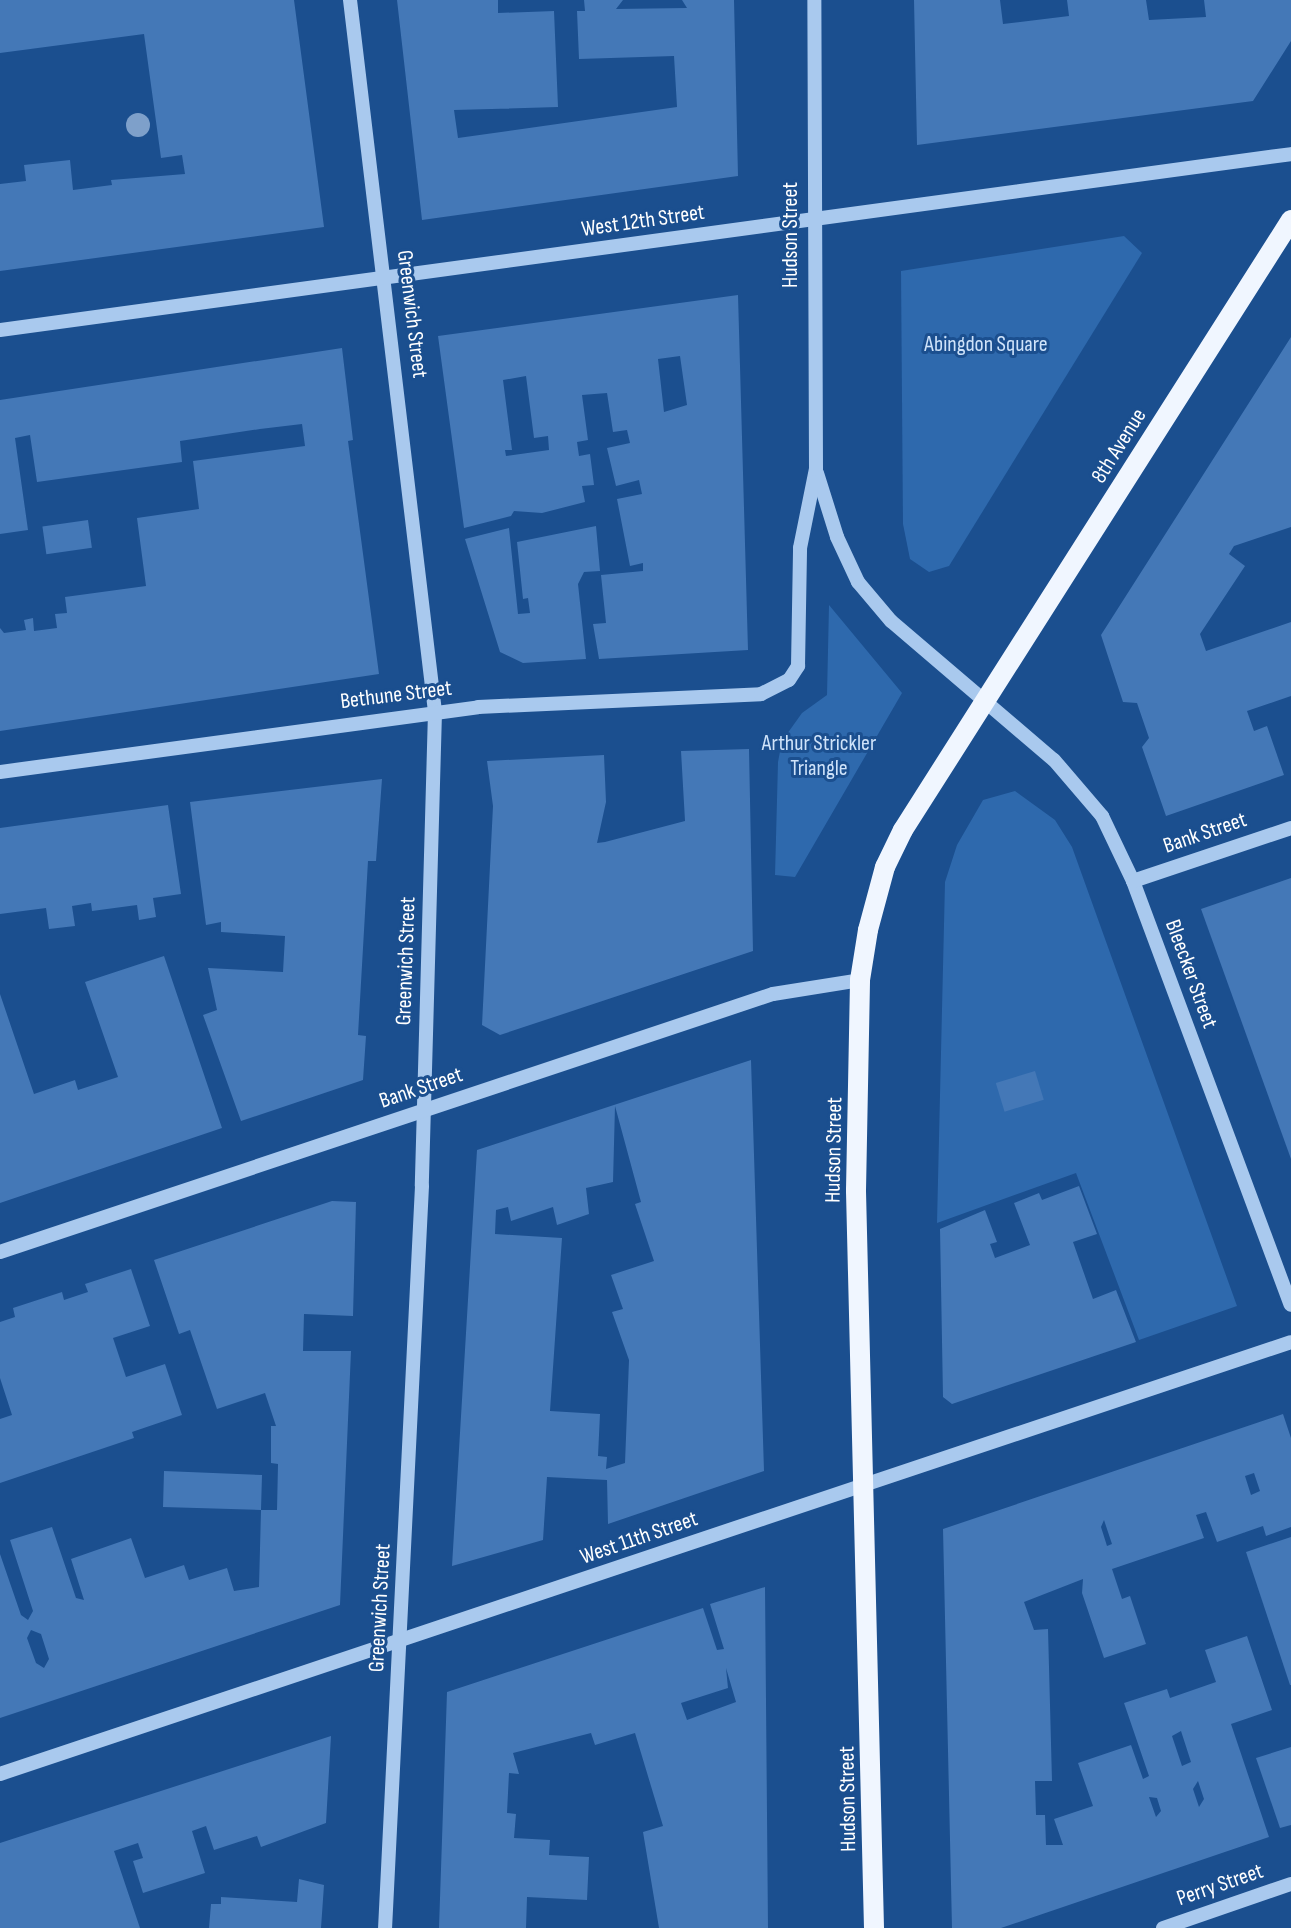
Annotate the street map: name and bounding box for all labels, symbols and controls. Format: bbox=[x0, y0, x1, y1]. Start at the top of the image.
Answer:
street label: Hudson Street bbox=[778, 182, 804, 288]
street label: West 12th Street bbox=[580, 199, 706, 243]
street label: Greenwich Street bbox=[391, 249, 433, 379]
park label: Abingdon Square bbox=[924, 332, 1048, 358]
street label: 8th Avenue bbox=[1086, 404, 1152, 488]
street label: Bethune Street bbox=[339, 675, 453, 715]
park label: Arthur Strickler Triangle bbox=[762, 730, 876, 782]
street label: Bank Street bbox=[1160, 807, 1250, 859]
street label: Greenwich Street bbox=[391, 896, 421, 1026]
street label: Bleecker Street bbox=[1159, 916, 1223, 1032]
street label: Bank Street bbox=[376, 1062, 466, 1114]
street label: Hudson Street bbox=[820, 1097, 848, 1203]
street label: West 11th Street bbox=[577, 1506, 701, 1570]
street label: Greenwich Street bbox=[363, 1543, 397, 1673]
street label: Hudson Street bbox=[834, 1746, 862, 1852]
street label: Perry Street bbox=[1173, 1858, 1267, 1912]

